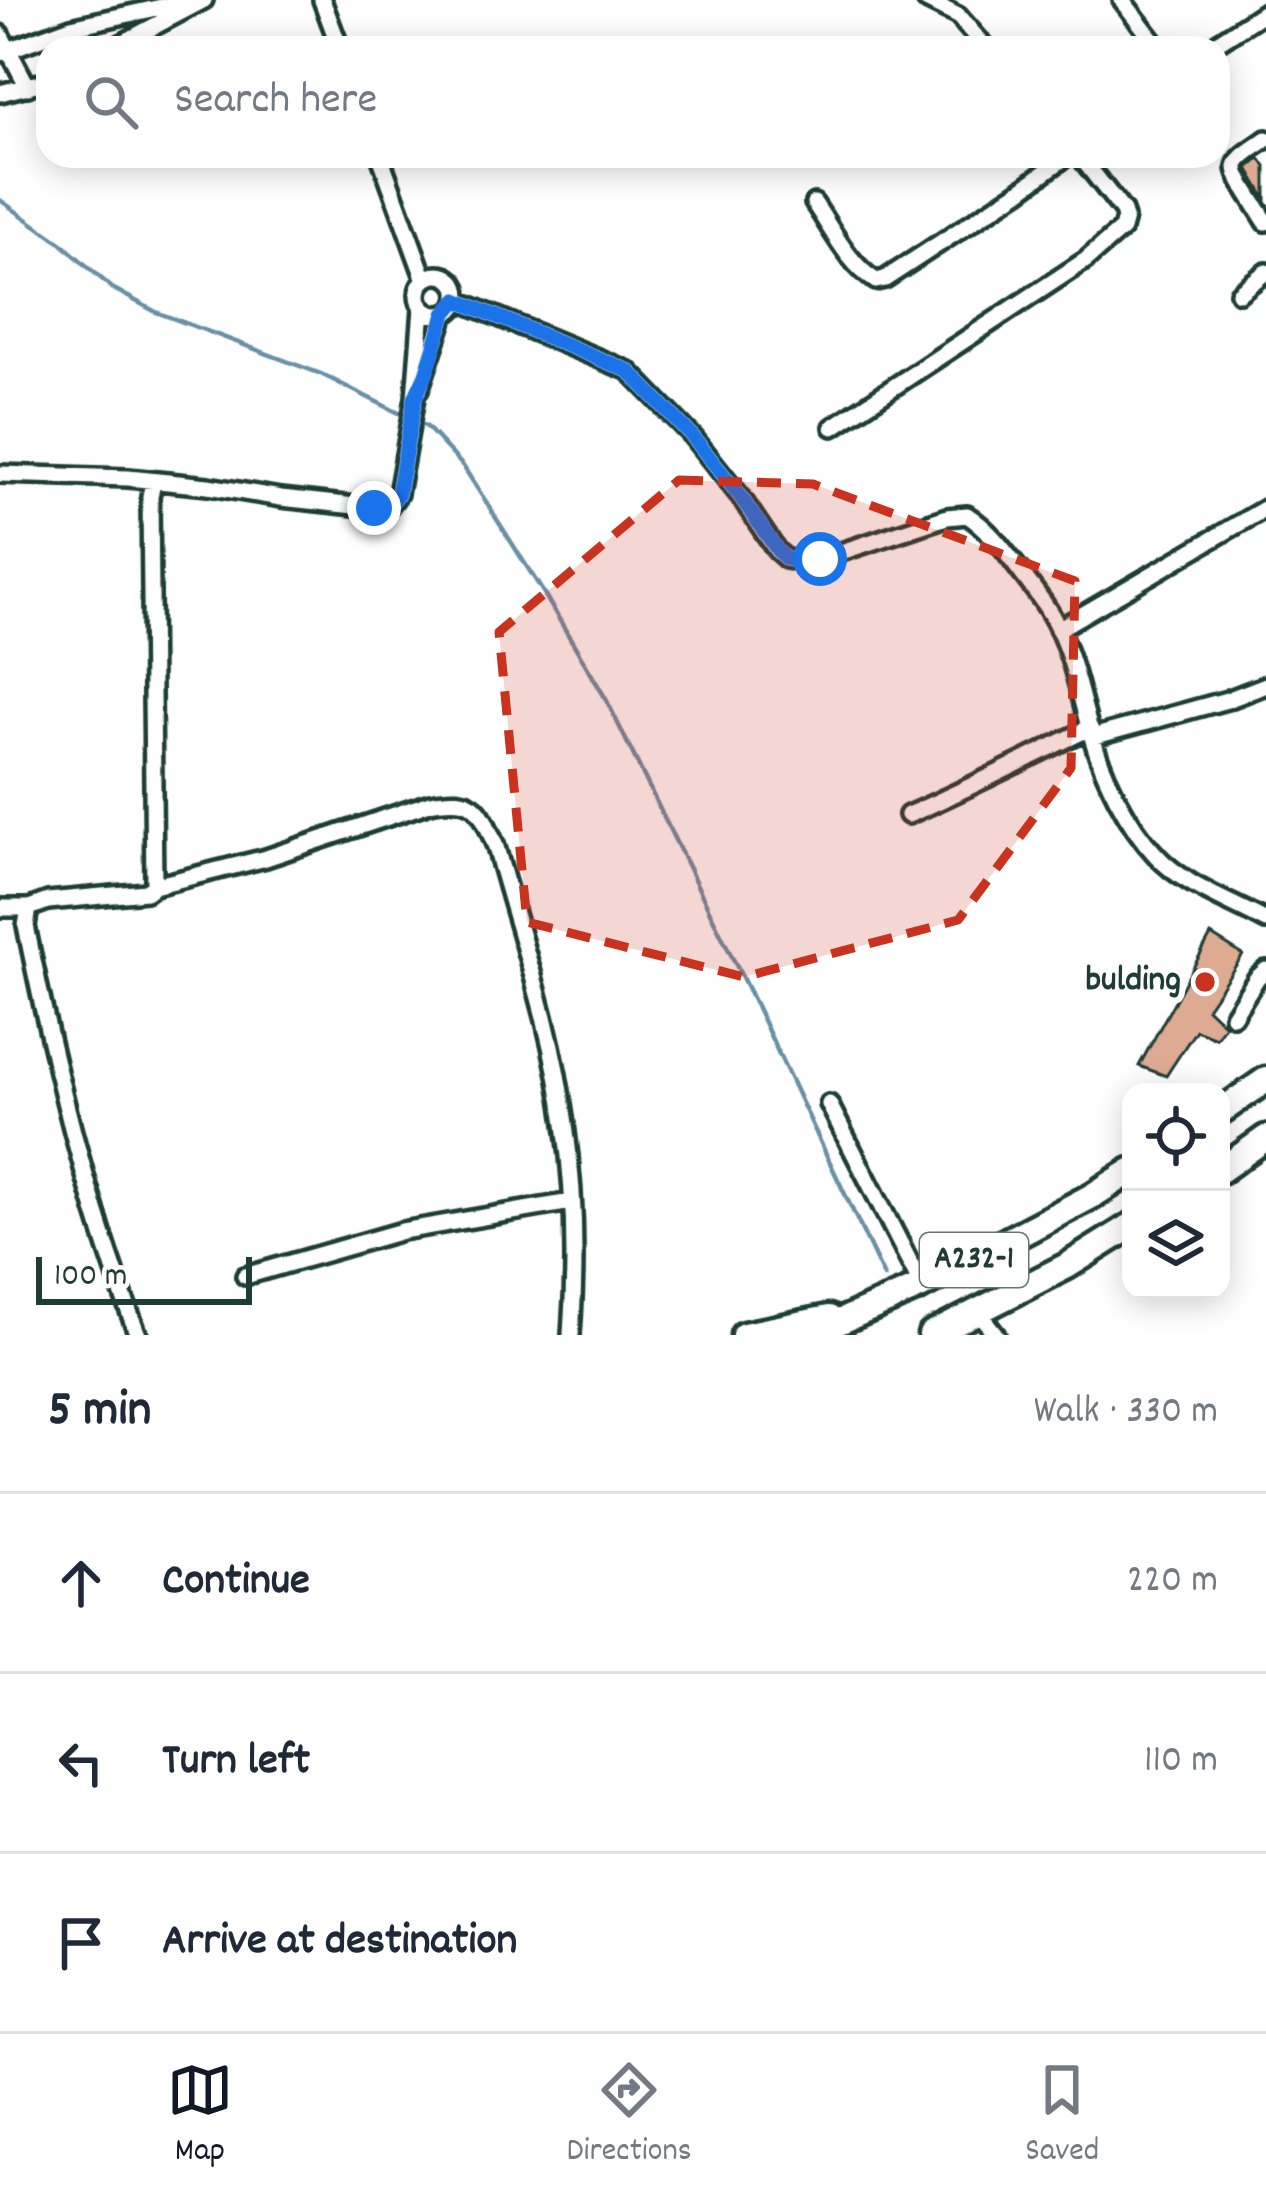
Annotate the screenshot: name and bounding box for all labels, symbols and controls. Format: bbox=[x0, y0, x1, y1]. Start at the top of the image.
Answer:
search box bbox=[36, 36, 1230, 168]
icon: search bbox=[78, 69, 144, 135]
text: Search here bbox=[174, 70, 377, 134]
route end bbox=[347, 481, 401, 535]
route start bbox=[793, 532, 847, 586]
place label: bulding bbox=[1085, 956, 1181, 1008]
marker: bulding bbox=[1192, 969, 1218, 995]
map controls bbox=[1122, 1083, 1230, 1299]
button: locate bbox=[1122, 1083, 1230, 1191]
button: layers bbox=[1122, 1191, 1230, 1299]
road number: A232-1 bbox=[920, 1233, 1028, 1287]
scale bar bbox=[36, 1251, 252, 1304]
text: 100 m bbox=[54, 1254, 127, 1301]
text: 5 min bbox=[48, 1377, 151, 1449]
text: Walk · 330 m bbox=[1034, 1386, 1218, 1441]
icon: ahead bbox=[48, 1550, 114, 1616]
text: Continue bbox=[162, 1551, 310, 1615]
text: 220 m bbox=[1127, 1555, 1218, 1610]
icon: left bbox=[48, 1730, 114, 1796]
text: Turn left bbox=[162, 1731, 310, 1795]
text: 110 m bbox=[1144, 1735, 1218, 1790]
icon: arrive bbox=[48, 1910, 114, 1976]
text: Arrive at destination bbox=[162, 1911, 517, 1975]
tab: Map bbox=[167, 2057, 233, 2176]
tab: Directions bbox=[567, 2057, 692, 2176]
tab: Saved bbox=[1025, 2057, 1099, 2176]

